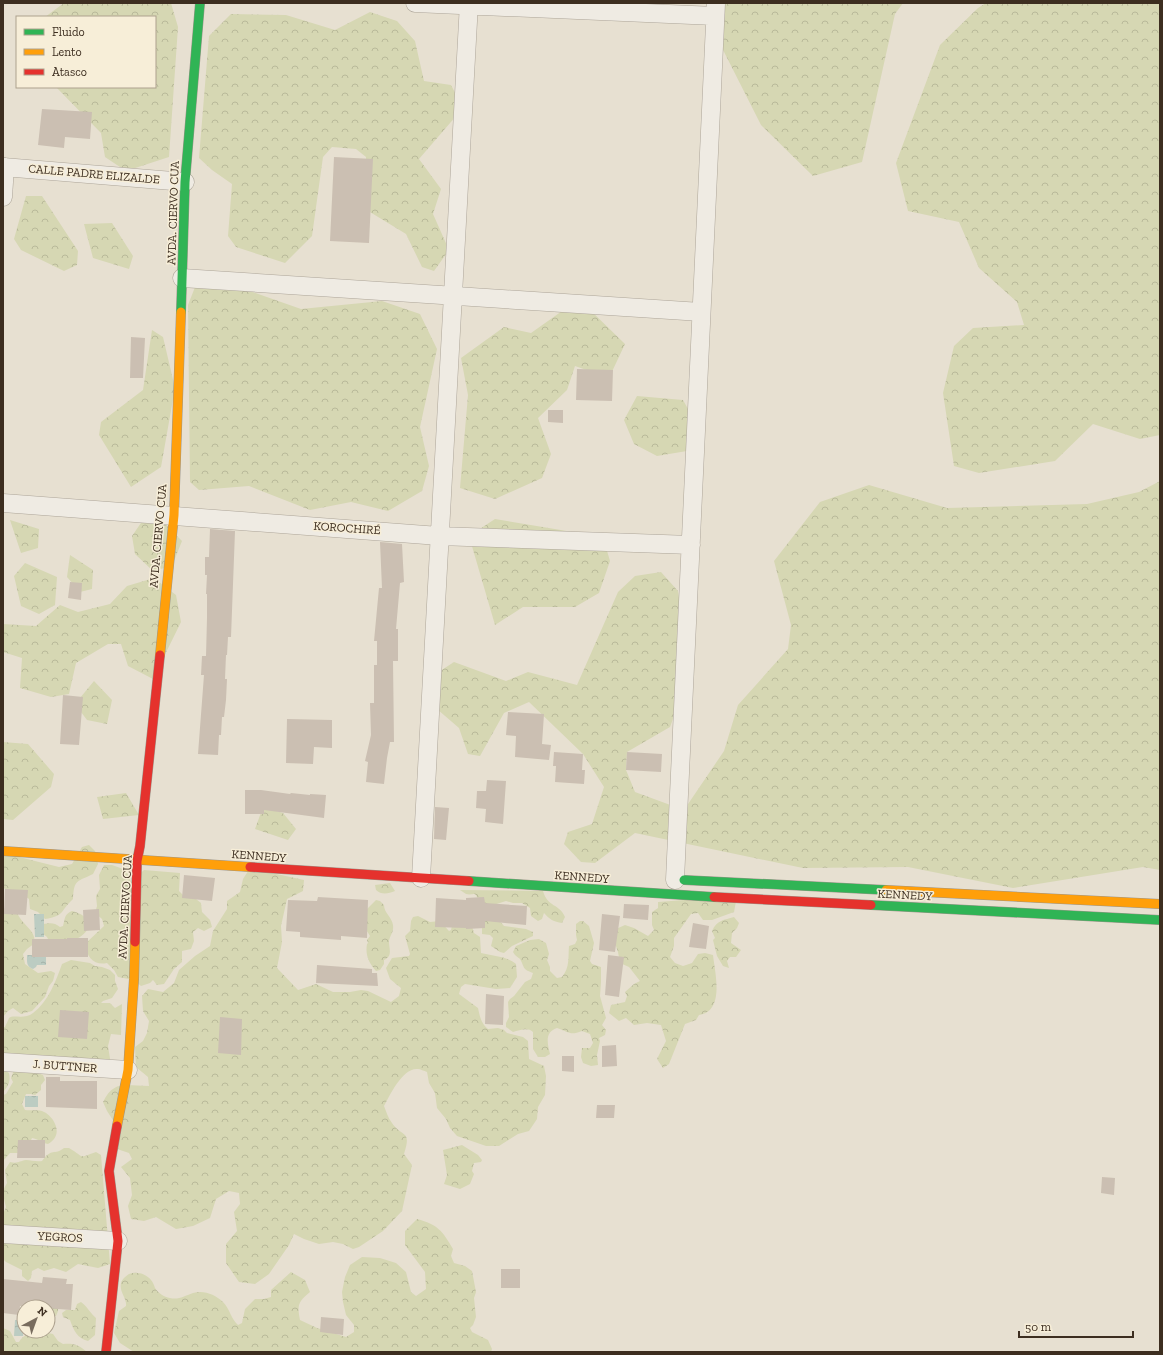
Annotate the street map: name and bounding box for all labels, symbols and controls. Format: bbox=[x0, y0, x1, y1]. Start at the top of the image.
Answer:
legend bbox=[16, 16, 156, 88]
text: Fluido bbox=[52, 25, 85, 39]
text: Lento bbox=[52, 45, 82, 59]
text: Atasco bbox=[52, 65, 87, 79]
street label: AVDA. CIERVO CUA bbox=[164, 160, 182, 265]
street label: CALLE PADRE ELIZALDE bbox=[28, 161, 160, 187]
street label: AVDA. CIERVO CUA bbox=[146, 483, 170, 589]
street label: KOROCHIRÉ bbox=[313, 518, 381, 537]
street label: KENNEDY bbox=[231, 847, 288, 865]
street label: AVDA. CIERVO CUA bbox=[115, 854, 135, 959]
street label: KENNEDY bbox=[554, 868, 611, 886]
street label: KENNEDY bbox=[877, 887, 933, 903]
street label: J. BUTTNER bbox=[32, 1057, 98, 1075]
street label: YEGROS bbox=[36, 1229, 83, 1245]
north arrow bbox=[16, 1299, 56, 1339]
text: N bbox=[35, 1304, 50, 1320]
scale bar bbox=[1019, 1313, 1133, 1339]
text: 50 m bbox=[1025, 1320, 1052, 1334]

